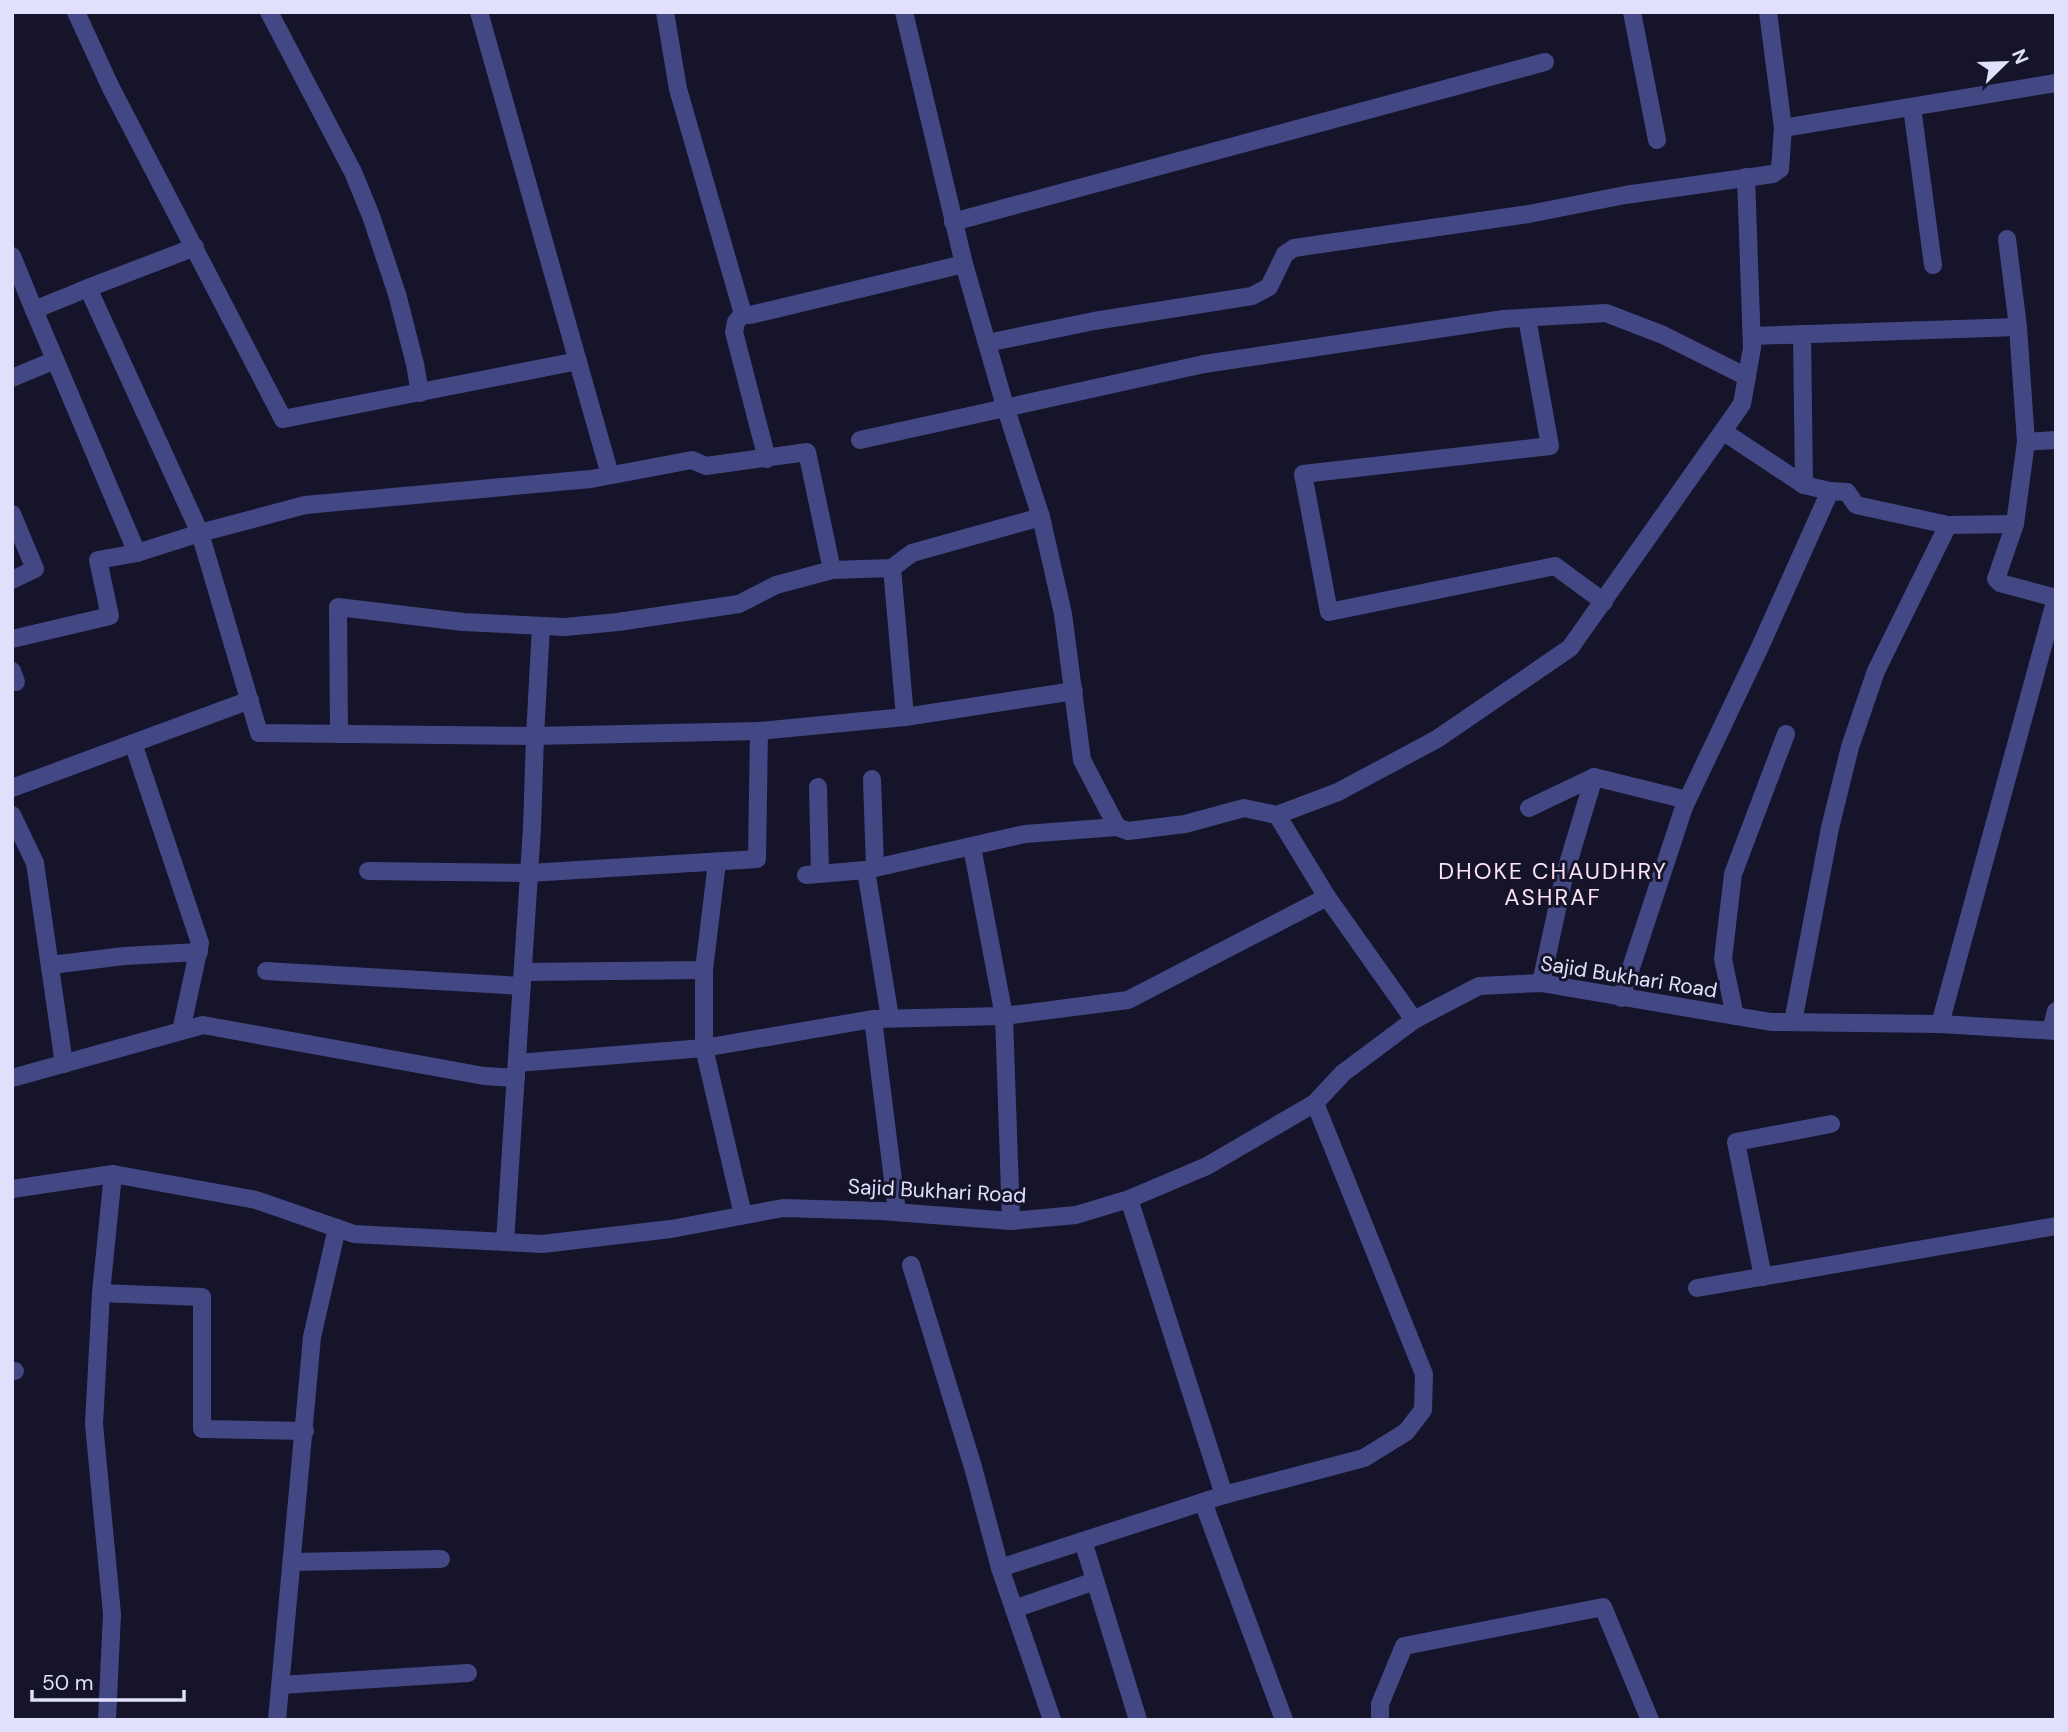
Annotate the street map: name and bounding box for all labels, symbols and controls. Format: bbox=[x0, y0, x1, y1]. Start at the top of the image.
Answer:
north arrow bbox=[1970, 28, 2040, 98]
text: N bbox=[2006, 45, 2034, 68]
district label: DHOKE CHAUDHRY ASHRAF bbox=[1438, 856, 1668, 912]
street label: Sajid Bukhari Road bbox=[1539, 949, 1719, 1005]
street label: Sajid Bukhari Road bbox=[847, 1172, 1027, 1210]
scale bar bbox=[32, 1658, 184, 1702]
text: 50 m bbox=[42, 1669, 93, 1697]

